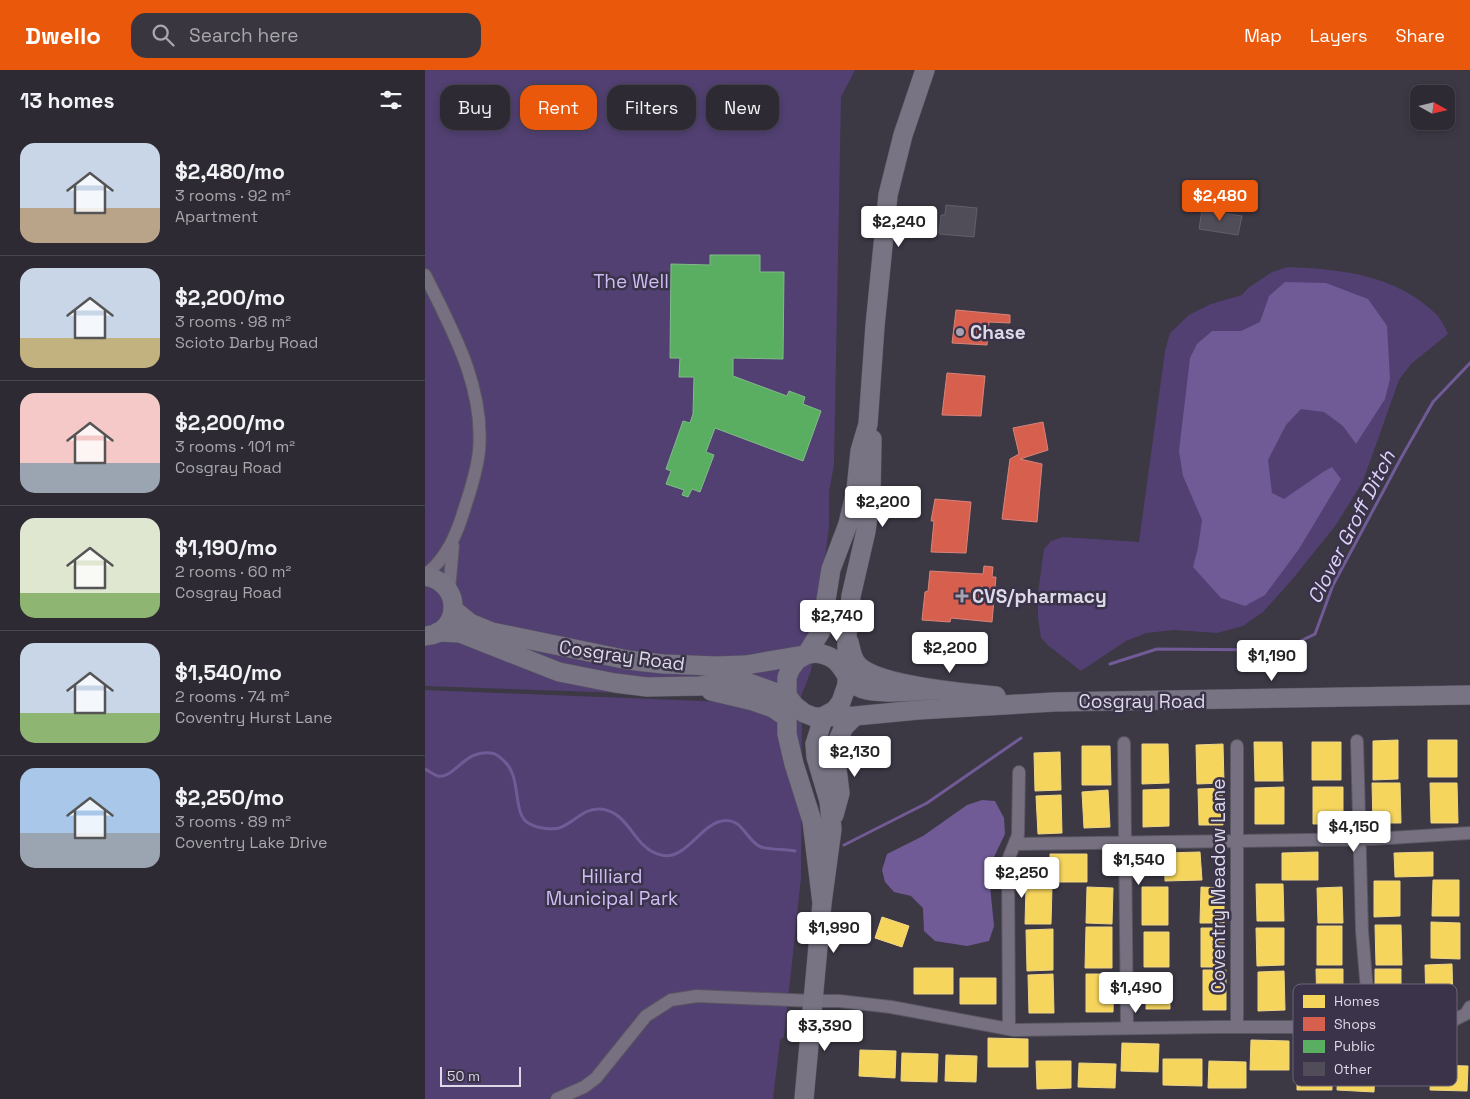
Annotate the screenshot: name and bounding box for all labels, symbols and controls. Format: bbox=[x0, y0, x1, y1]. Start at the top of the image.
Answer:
search box bbox=[131, 13, 481, 58]
text: Dwello bbox=[25, 20, 101, 51]
icon: search bbox=[149, 21, 177, 49]
text: Search here bbox=[189, 23, 299, 48]
text: Map bbox=[1244, 24, 1282, 47]
text: Layers bbox=[1310, 24, 1367, 47]
text: Share bbox=[1395, 24, 1445, 47]
chip: Buy bbox=[440, 85, 510, 130]
chip: Rent bbox=[520, 85, 597, 130]
chip: Filters bbox=[607, 85, 696, 130]
chip: New bbox=[706, 85, 779, 130]
north arrow bbox=[1410, 85, 1455, 130]
map controls bbox=[1410, 85, 1455, 130]
icon: filters bbox=[377, 86, 405, 114]
text: 13 homes bbox=[20, 87, 114, 114]
text: $2,480/mo bbox=[175, 158, 285, 185]
icon: home bbox=[60, 163, 120, 223]
pin: $2,480 bbox=[1179, 180, 1261, 222]
text: 3 rooms · 92 m² bbox=[175, 185, 291, 206]
text: $2,480 bbox=[1193, 185, 1247, 206]
text: Apartment bbox=[175, 206, 258, 227]
pin: $2,240 bbox=[858, 206, 940, 248]
text: $2,240 bbox=[872, 211, 926, 232]
park label: The Well bbox=[593, 269, 669, 294]
text: $2,200/mo bbox=[175, 284, 285, 311]
icon: home bbox=[60, 288, 120, 348]
text: 3 rooms · 98 m² bbox=[175, 311, 291, 332]
place label: Chase bbox=[970, 320, 1026, 345]
marker: Chase bbox=[954, 326, 966, 338]
text: Scioto Darby Road bbox=[175, 332, 318, 353]
text: $2,200/mo bbox=[175, 409, 285, 436]
icon: home bbox=[60, 413, 120, 473]
text: 3 rooms · 101 m² bbox=[175, 436, 295, 457]
water label: Clover Groff Ditch bbox=[1301, 445, 1401, 608]
text: Cosgray Road bbox=[175, 457, 282, 478]
pin: $2,200 bbox=[842, 486, 924, 528]
text: $2,200 bbox=[856, 491, 910, 512]
text: $1,190/mo bbox=[175, 534, 277, 561]
icon: home bbox=[60, 538, 120, 598]
text: 2 rooms · 60 m² bbox=[175, 561, 291, 582]
text: Cosgray Road bbox=[175, 582, 282, 603]
place label: CVS/pharmacy bbox=[972, 584, 1107, 609]
marker: CVS/pharmacy bbox=[956, 590, 968, 602]
pin: $2,740 bbox=[796, 600, 878, 642]
text: $2,740 bbox=[811, 605, 863, 626]
pin: $2,200 bbox=[909, 632, 991, 674]
street label: Cosgray Road bbox=[557, 634, 686, 677]
text: $2,200 bbox=[923, 637, 977, 658]
pin: $1,190 bbox=[1231, 640, 1313, 682]
text: $1,190 bbox=[1248, 645, 1296, 666]
text: $1,540/mo bbox=[175, 659, 282, 686]
icon: home bbox=[60, 663, 120, 723]
text: 2 rooms · 74 m² bbox=[175, 686, 290, 707]
street label: Cosgray Road bbox=[1079, 689, 1205, 714]
text: Coventry Hurst Lane bbox=[175, 707, 333, 728]
pin: $2,130 bbox=[814, 736, 896, 778]
text: $2,130 bbox=[830, 741, 880, 762]
street label: Coventry Meadow Lane bbox=[1206, 779, 1231, 993]
text: $2,250/mo bbox=[175, 784, 284, 811]
icon: home bbox=[60, 788, 120, 848]
pin: $4,150 bbox=[1313, 810, 1395, 853]
text: 3 rooms · 89 m² bbox=[175, 811, 291, 832]
text: $4,150 bbox=[1329, 816, 1379, 837]
text: Coventry Lake Drive bbox=[175, 832, 328, 853]
pin: $1,540 bbox=[1098, 844, 1180, 886]
text: $1,540 bbox=[1113, 849, 1165, 870]
pin: $2,250 bbox=[981, 856, 1063, 899]
text: $2,250 bbox=[995, 862, 1049, 883]
park label: Hilliard Municipal Park bbox=[546, 864, 678, 911]
pin: $1,990 bbox=[793, 912, 875, 954]
text: $1,990 bbox=[808, 917, 860, 938]
pin: $1,490 bbox=[1095, 972, 1177, 1014]
text: $1,490 bbox=[1110, 977, 1162, 998]
legend bbox=[1293, 984, 1457, 1086]
text: Homes bbox=[1334, 992, 1380, 1010]
pin: $3,390 bbox=[784, 1010, 866, 1052]
text: $3,390 bbox=[798, 1015, 852, 1036]
text: Shops bbox=[1334, 1015, 1376, 1033]
text: Public bbox=[1334, 1037, 1375, 1055]
text: Other bbox=[1334, 1060, 1372, 1078]
scale bar bbox=[440, 1064, 521, 1087]
text: 50 m bbox=[447, 1067, 480, 1085]

